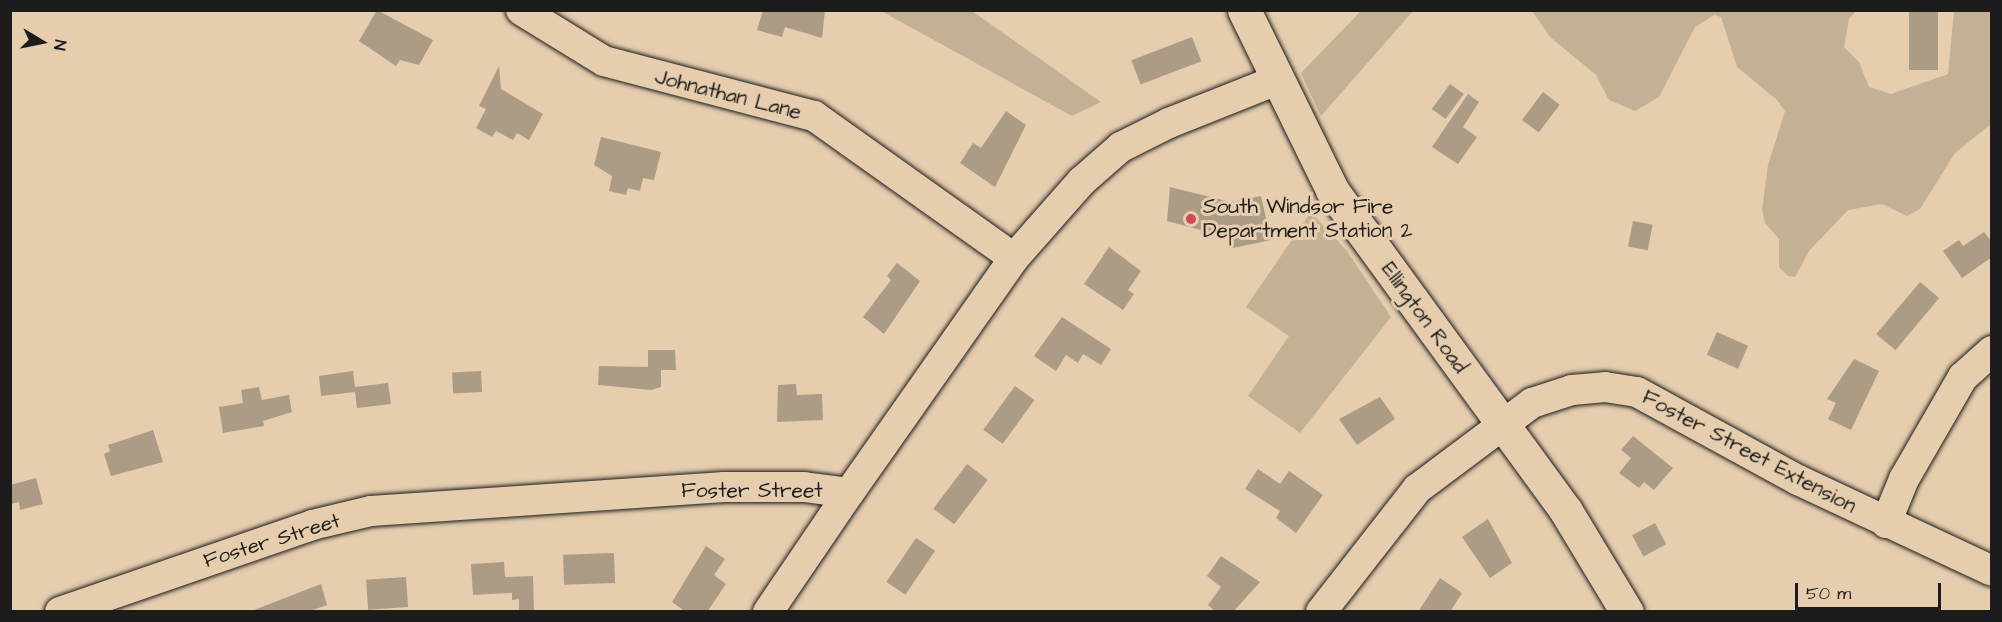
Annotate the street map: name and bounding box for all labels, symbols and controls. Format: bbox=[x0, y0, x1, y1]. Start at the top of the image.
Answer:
north arrow bbox=[12, 12, 72, 72]
text: N bbox=[48, 38, 71, 52]
street label: Johnathan Lane bbox=[652, 65, 804, 125]
place label: South Windsor Fire Department Station 2 bbox=[1203, 194, 1413, 244]
marker: South Windsor Fire Department Station 2 bbox=[1184, 212, 1198, 226]
street label: Ellington Road bbox=[1375, 258, 1473, 378]
street label: Foster Street Extension bbox=[1638, 385, 1860, 519]
street label: Foster Street bbox=[681, 478, 823, 504]
street label: Foster Street bbox=[201, 508, 343, 574]
scale bar bbox=[1798, 571, 1944, 609]
text: 50 m bbox=[1806, 581, 1851, 606]

